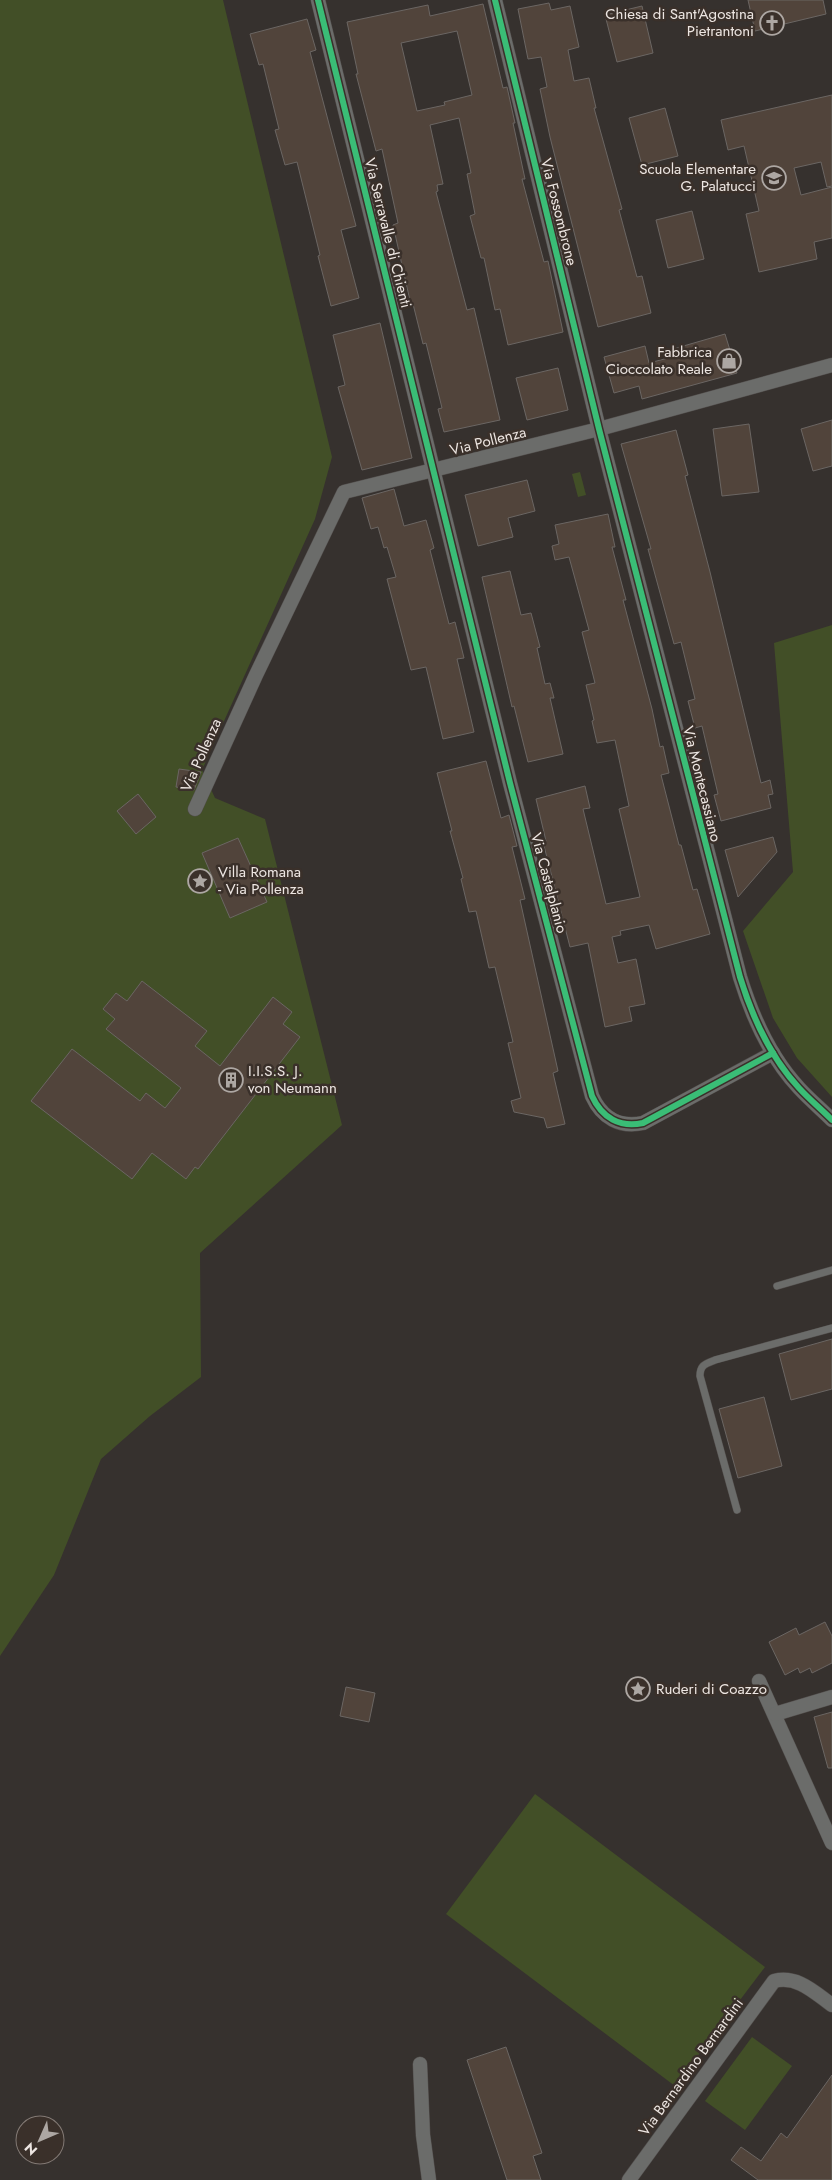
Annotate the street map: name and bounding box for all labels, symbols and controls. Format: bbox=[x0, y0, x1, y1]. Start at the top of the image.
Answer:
place label: Chiesa di Sant'Agostina Pietrantoni bbox=[605, 3, 754, 42]
church icon: Chiesa di Sant'Agostina Pietrantoni bbox=[759, 10, 785, 36]
street label: Via Serravalle di Chienti bbox=[359, 156, 417, 310]
street label: Via Fossombrone bbox=[535, 156, 583, 268]
place label: Scuola Elementare G. Palatucci bbox=[639, 158, 756, 197]
school or university icon: Scuola Elementare G. Palatucci bbox=[761, 165, 787, 191]
place label: Fabbrica Cioccolato Reale bbox=[606, 341, 712, 380]
shop icon: Fabbrica Cioccolato Reale bbox=[716, 348, 742, 374]
street label: Via Pollenza bbox=[447, 421, 529, 461]
street label: Via Pollenza bbox=[175, 715, 227, 795]
street label: Via Montecassiano bbox=[677, 724, 727, 844]
street label: Via Castelplanio bbox=[525, 830, 573, 936]
place label: Villa Romana - Via Pollenza bbox=[218, 861, 304, 900]
place icon: Villa Romana - Via Pollenza bbox=[187, 868, 213, 894]
place label: I.I.S.S. J. von Neumann bbox=[248, 1060, 337, 1099]
building icon: I.I.S.S. J. von Neumann bbox=[218, 1067, 244, 1093]
place icon: Ruderi di Coazzo bbox=[625, 1676, 651, 1702]
place label: Ruderi di Coazzo bbox=[656, 1678, 767, 1700]
street label: Via Bernardino Bernardini bbox=[633, 1993, 749, 2141]
north arrow bbox=[15, 2115, 65, 2165]
text: N bbox=[20, 2138, 42, 2160]

